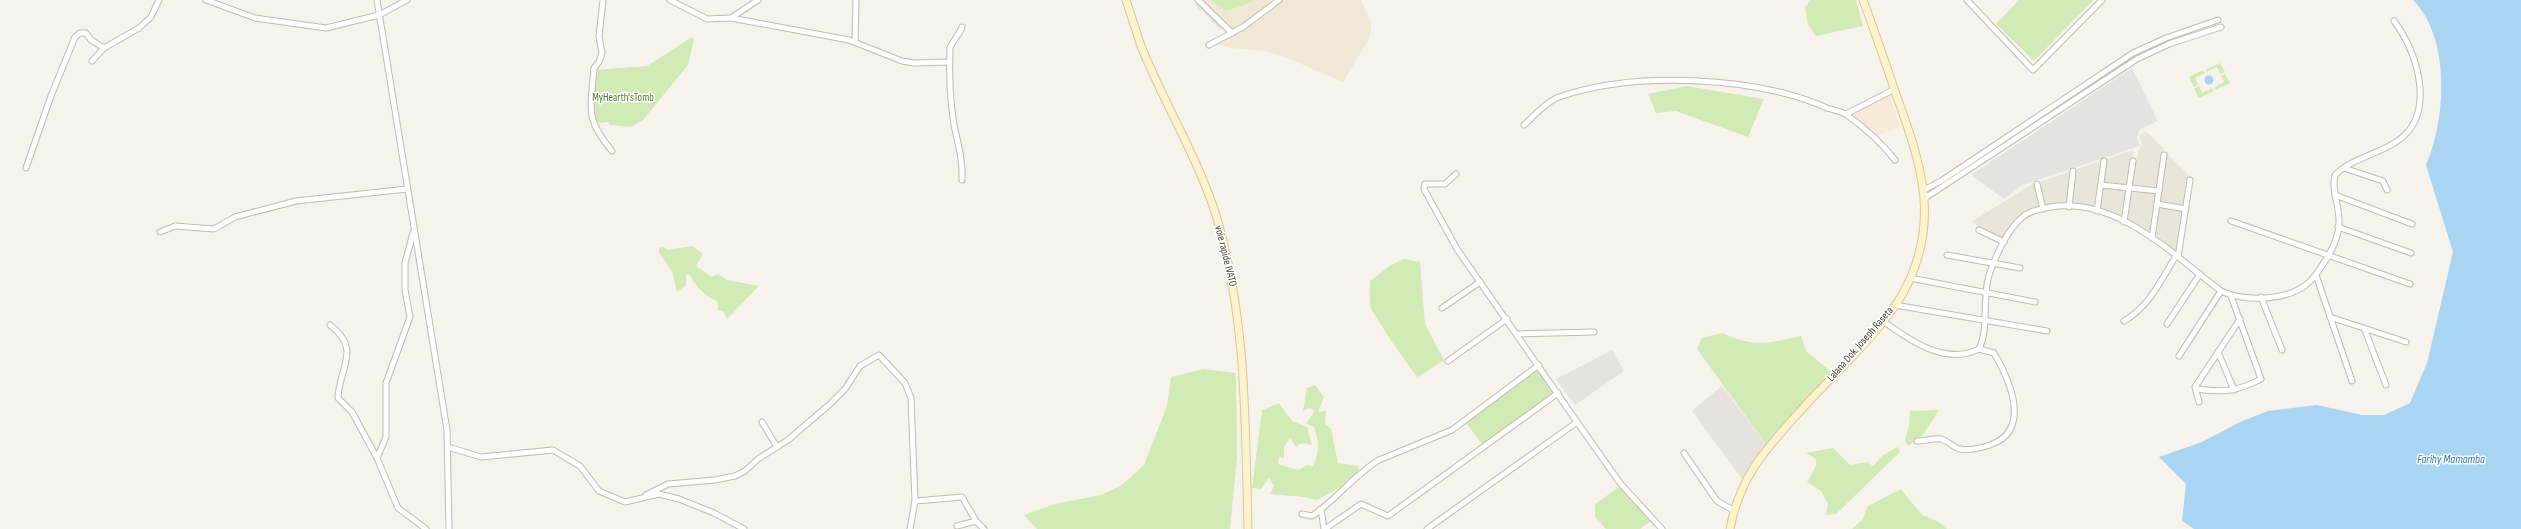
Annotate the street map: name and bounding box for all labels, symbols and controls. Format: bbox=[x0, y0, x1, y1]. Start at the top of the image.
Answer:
park label: MyHearth'sTomb bbox=[592, 91, 654, 104]
street label: voie rapide IVATO bbox=[1212, 224, 1240, 288]
street label: Lalana Dok. Joseph Raseta bbox=[1824, 304, 1896, 384]
water label: Farihy Mamamba bbox=[2417, 452, 2485, 467]

